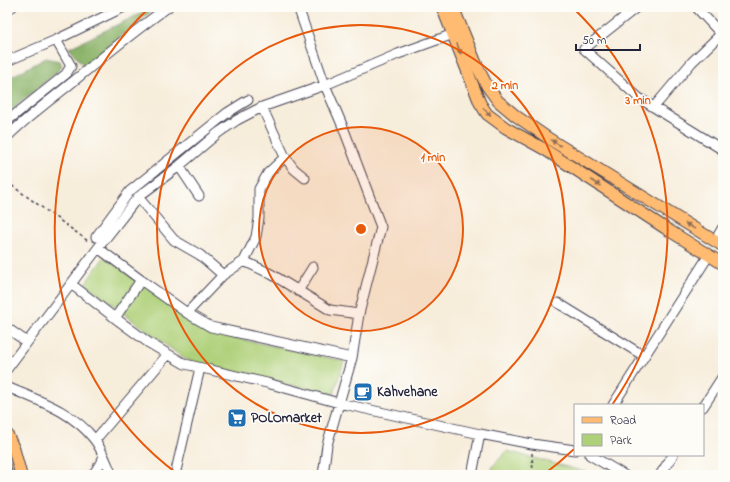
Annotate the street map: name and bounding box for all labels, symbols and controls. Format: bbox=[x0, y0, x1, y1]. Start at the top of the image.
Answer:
scale bar bbox=[576, 26, 640, 52]
text: 50 m bbox=[582, 32, 606, 50]
one-way arrow bbox=[456, 43, 462, 55]
text: 2 min bbox=[491, 77, 518, 95]
text: 3 min bbox=[624, 92, 651, 110]
one-way arrow bbox=[483, 107, 492, 117]
one-way arrow bbox=[550, 139, 561, 146]
text: 1 min bbox=[421, 149, 445, 167]
one-way arrow bbox=[590, 179, 601, 187]
centre of rings bbox=[354, 222, 368, 236]
one-way arrow bbox=[685, 222, 695, 230]
cafe icon: Kahvehane bbox=[352, 381, 374, 403]
place label: Kahvehane bbox=[377, 382, 438, 403]
legend bbox=[574, 404, 704, 456]
supermarket icon: POLOmarket bbox=[226, 407, 248, 429]
place label: POLOmarket bbox=[251, 408, 322, 429]
text: Road bbox=[610, 412, 636, 430]
text: Park bbox=[610, 432, 632, 450]

